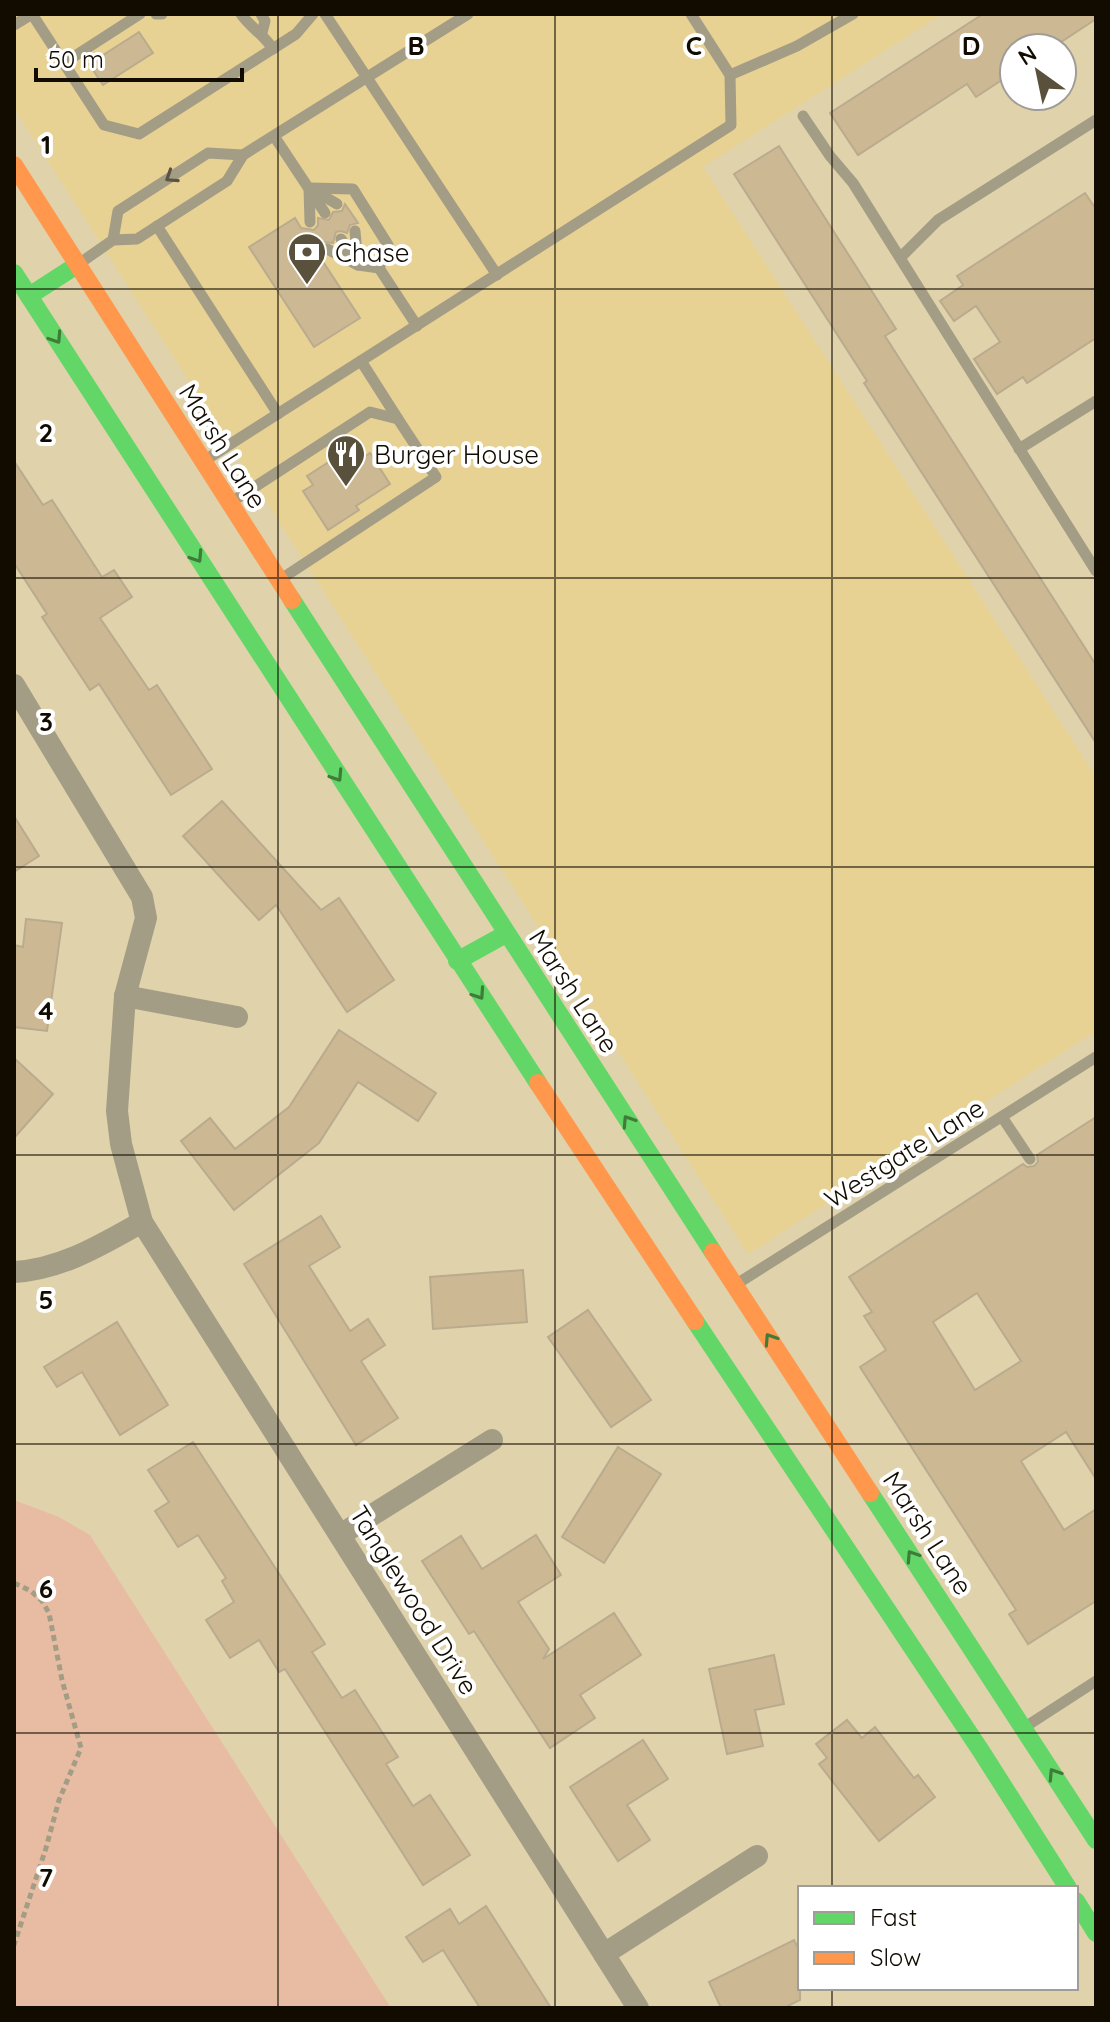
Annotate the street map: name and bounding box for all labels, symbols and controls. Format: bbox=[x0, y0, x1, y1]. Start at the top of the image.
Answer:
text: B bbox=[407, 29, 425, 62]
text: C bbox=[686, 29, 702, 62]
text: D bbox=[962, 29, 980, 62]
scale bar bbox=[36, 32, 242, 82]
north arrow bbox=[998, 32, 1078, 112]
text: N bbox=[1013, 39, 1042, 71]
text: 50 m bbox=[48, 44, 104, 74]
text: 1 bbox=[41, 128, 51, 161]
one-way arrow bbox=[166, 167, 180, 182]
bank icon: Chase bbox=[286, 231, 328, 286]
place label: Chase bbox=[335, 236, 409, 269]
one-way arrow bbox=[46, 329, 61, 344]
street label: Marsh Lane bbox=[172, 378, 274, 514]
text: 2 bbox=[39, 416, 53, 449]
restaurant icon: Burger House bbox=[325, 433, 367, 488]
place label: Burger House bbox=[374, 438, 539, 471]
one-way arrow bbox=[187, 548, 202, 563]
text: 3 bbox=[39, 705, 53, 738]
one-way arrow bbox=[328, 767, 343, 781]
street label: Marsh Lane bbox=[522, 923, 626, 1059]
one-way arrow bbox=[469, 985, 484, 1000]
text: 4 bbox=[38, 994, 54, 1027]
street label: Westgate Lane bbox=[818, 1091, 990, 1215]
one-way arrow bbox=[622, 1115, 637, 1130]
text: 5 bbox=[39, 1283, 53, 1316]
one-way arrow bbox=[764, 1333, 779, 1348]
street label: Marsh Lane bbox=[876, 1465, 980, 1601]
street label: Tanglewood Drive bbox=[343, 1499, 485, 1701]
one-way arrow bbox=[907, 1551, 922, 1565]
text: 6 bbox=[39, 1572, 53, 1605]
one-way arrow bbox=[1049, 1768, 1064, 1783]
text: 7 bbox=[39, 1861, 53, 1894]
legend bbox=[798, 1886, 1078, 1990]
text: Fast bbox=[870, 1902, 917, 1932]
text: Slow bbox=[870, 1942, 921, 1972]

